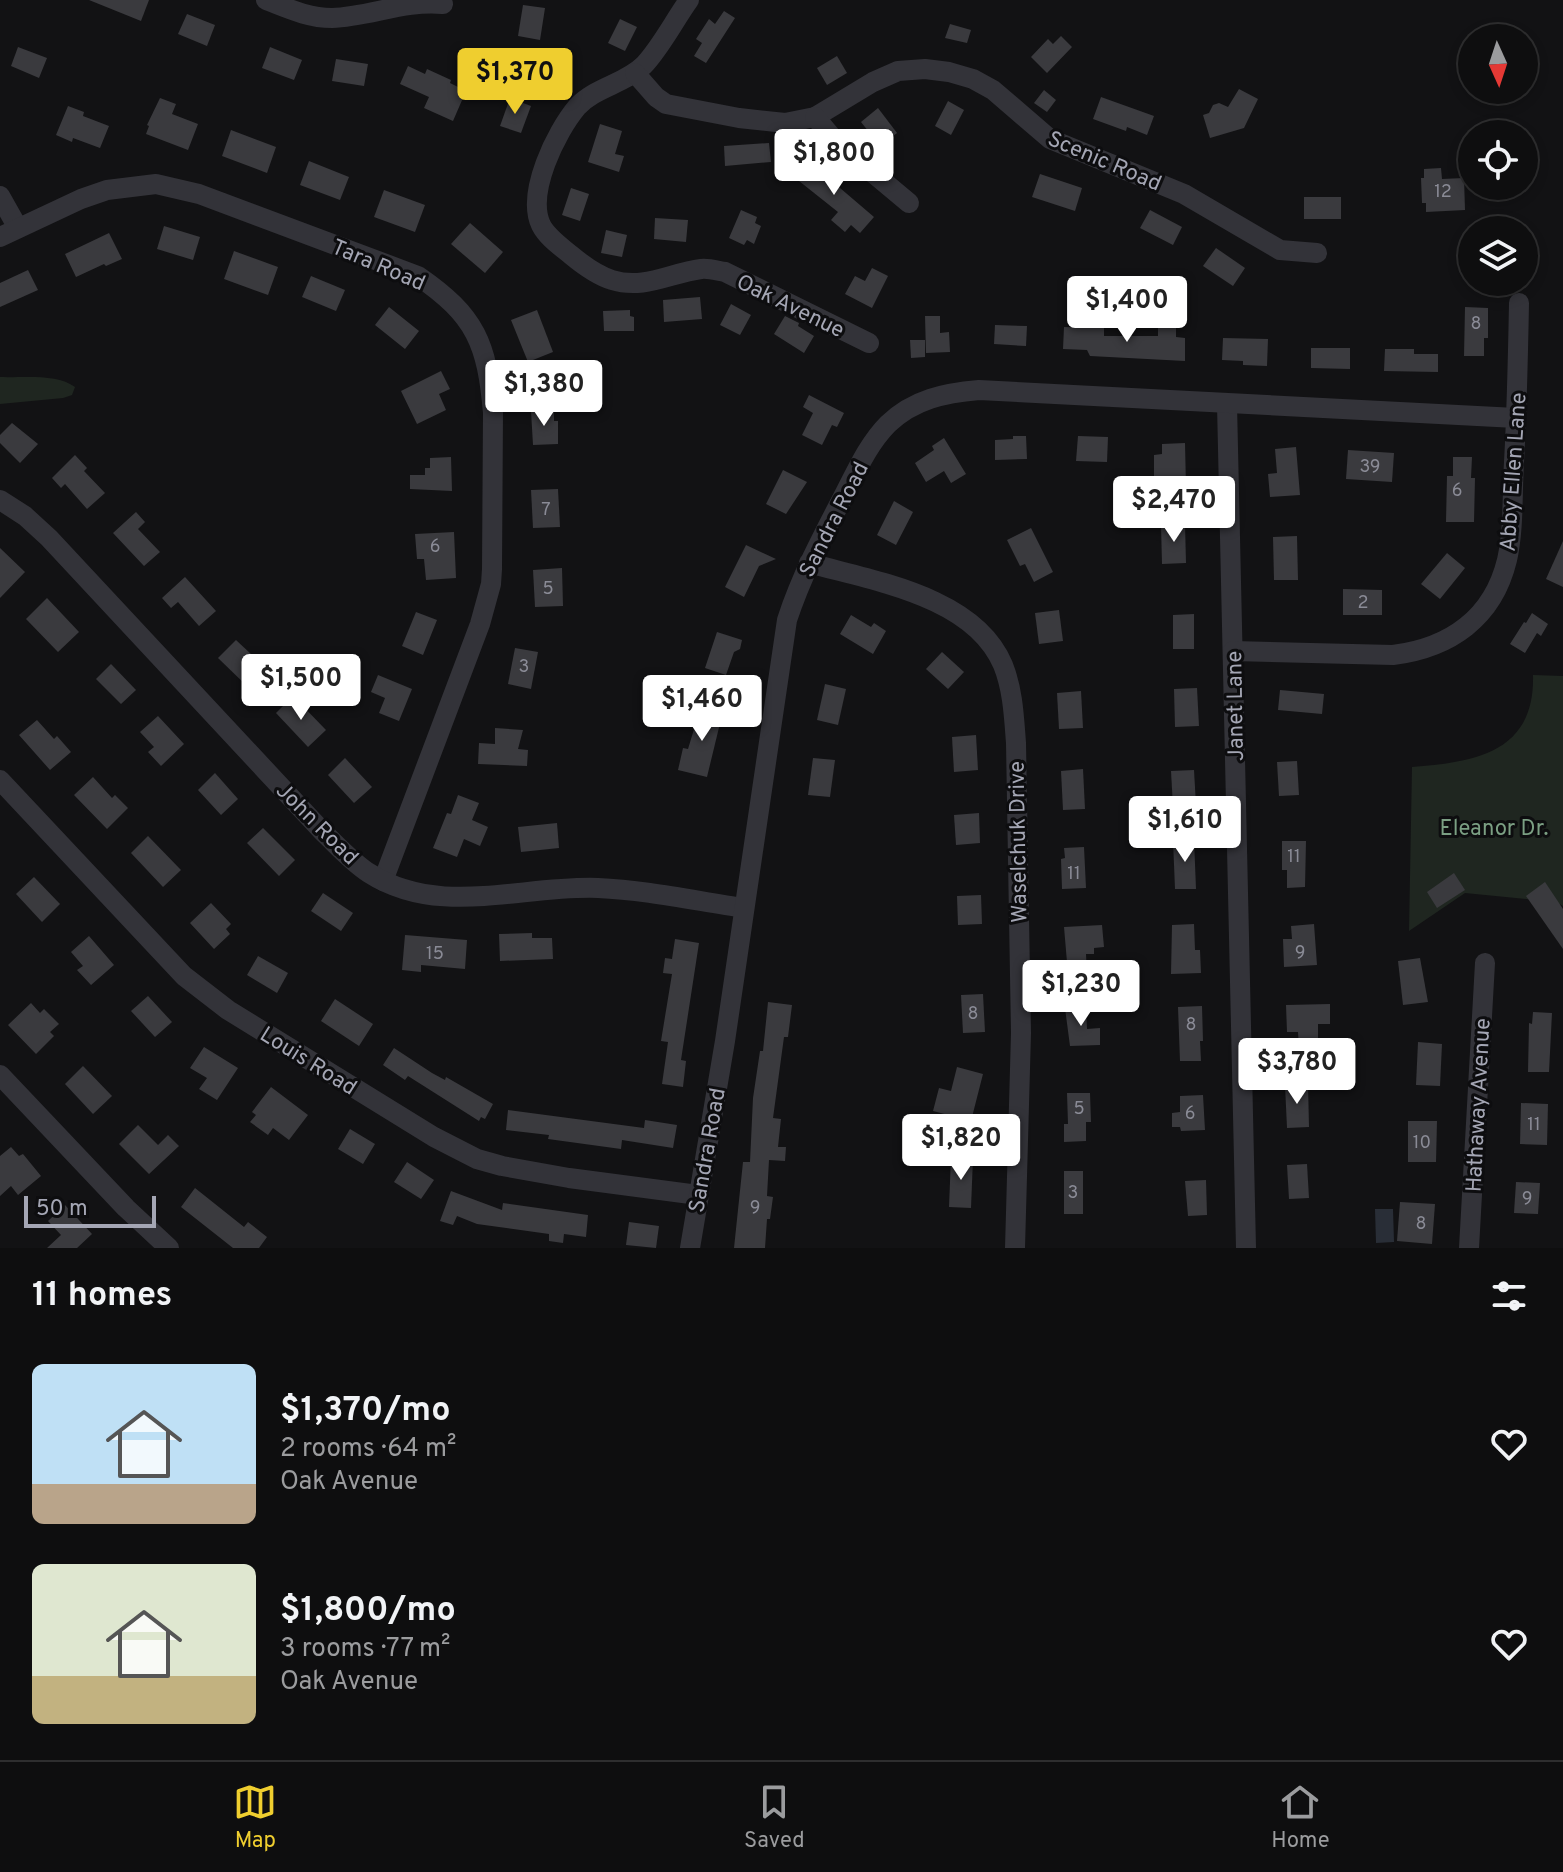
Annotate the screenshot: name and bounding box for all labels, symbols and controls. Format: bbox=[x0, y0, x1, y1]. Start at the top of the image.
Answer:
north arrow bbox=[1458, 24, 1538, 104]
map controls bbox=[1458, 24, 1538, 296]
pin: $1,370 bbox=[450, 48, 580, 116]
text: $1,370 bbox=[475, 57, 555, 90]
button: locate bbox=[1458, 120, 1538, 200]
street label: Scenic Road bbox=[1043, 126, 1165, 198]
pin: $1,800 bbox=[769, 129, 899, 197]
text: $1,800 bbox=[792, 138, 876, 171]
house number: 12 bbox=[1434, 181, 1452, 204]
button: layers bbox=[1458, 216, 1538, 296]
street label: Tara Road bbox=[327, 235, 429, 298]
street label: Oak Avenue bbox=[732, 270, 848, 345]
pin: $1,400 bbox=[1062, 276, 1192, 344]
text: $1,400 bbox=[1085, 285, 1169, 318]
house number: 8 bbox=[1471, 313, 1482, 336]
pin: $1,380 bbox=[479, 360, 609, 428]
text: $1,380 bbox=[503, 369, 585, 402]
street label: Abby Ellen Lane bbox=[1495, 392, 1534, 553]
house number: 39 bbox=[1359, 456, 1381, 479]
street label: Sandra Road bbox=[795, 458, 876, 582]
pin: $2,470 bbox=[1109, 476, 1239, 544]
house number: 6 bbox=[1452, 480, 1462, 503]
text: $2,470 bbox=[1131, 485, 1217, 518]
house number: 7 bbox=[541, 499, 551, 522]
house number: 6 bbox=[430, 536, 440, 559]
house number: 5 bbox=[542, 578, 554, 601]
house number: 2 bbox=[1357, 592, 1369, 615]
street label: Janet Lane bbox=[1222, 651, 1251, 761]
pin: $1,500 bbox=[236, 654, 366, 722]
house number: 3 bbox=[519, 656, 529, 679]
text: $1,500 bbox=[260, 663, 342, 696]
pin: $1,460 bbox=[637, 675, 767, 743]
text: $1,460 bbox=[661, 684, 743, 717]
street label: Waselchuk Drive bbox=[1005, 761, 1034, 923]
street label: John Road bbox=[269, 778, 363, 872]
pin: $1,610 bbox=[1120, 796, 1250, 864]
text: $1,610 bbox=[1147, 805, 1223, 838]
park label: Eleanor Dr. bbox=[1439, 816, 1549, 843]
house number: 11 bbox=[1287, 846, 1301, 869]
house number: 11 bbox=[1067, 863, 1081, 886]
house number: 9 bbox=[1295, 942, 1305, 965]
house number: 15 bbox=[426, 943, 444, 966]
pin: $1,230 bbox=[1016, 960, 1146, 1028]
text: $1,230 bbox=[1040, 969, 1122, 1002]
house number: 8 bbox=[968, 1003, 979, 1026]
house number: 8 bbox=[1186, 1014, 1197, 1037]
street label: Hathaway Avenue bbox=[1461, 1017, 1498, 1193]
street label: Louis Road bbox=[254, 1022, 361, 1102]
pin: $3,780 bbox=[1232, 1038, 1362, 1106]
text: $3,780 bbox=[1256, 1047, 1338, 1080]
street label: Sandra Road bbox=[684, 1086, 733, 1215]
house number: 5 bbox=[1073, 1098, 1085, 1121]
house number: 6 bbox=[1185, 1103, 1195, 1126]
pin: $1,820 bbox=[896, 1114, 1026, 1182]
house number: 11 bbox=[1527, 1114, 1541, 1137]
text: $1,820 bbox=[920, 1123, 1002, 1156]
house number: 10 bbox=[1413, 1132, 1431, 1155]
house number: 3 bbox=[1068, 1182, 1078, 1205]
house number: 9 bbox=[1522, 1188, 1532, 1211]
scale bar bbox=[24, 1192, 156, 1228]
text: 50 m bbox=[36, 1196, 88, 1223]
house number: 9 bbox=[750, 1197, 760, 1220]
house number: 8 bbox=[1416, 1213, 1427, 1236]
icon: filters bbox=[1487, 1274, 1531, 1318]
text: 11 homes bbox=[32, 1275, 172, 1318]
text: $1,370/mo bbox=[280, 1390, 450, 1433]
icon: home bbox=[96, 1396, 192, 1492]
icon: heart bbox=[1487, 1422, 1531, 1466]
text: 2 rooms · 64 m² bbox=[280, 1433, 456, 1466]
text: Oak Avenue bbox=[280, 1466, 418, 1499]
text: $1,800/mo bbox=[280, 1590, 456, 1633]
icon: home bbox=[96, 1596, 192, 1692]
icon: heart bbox=[1487, 1622, 1531, 1666]
text: 3 rooms · 77 m² bbox=[280, 1633, 450, 1666]
text: Oak Avenue bbox=[280, 1666, 418, 1699]
tab: Map bbox=[233, 1780, 277, 1855]
tab: Saved bbox=[744, 1780, 805, 1855]
tab: Home bbox=[1271, 1780, 1330, 1855]

